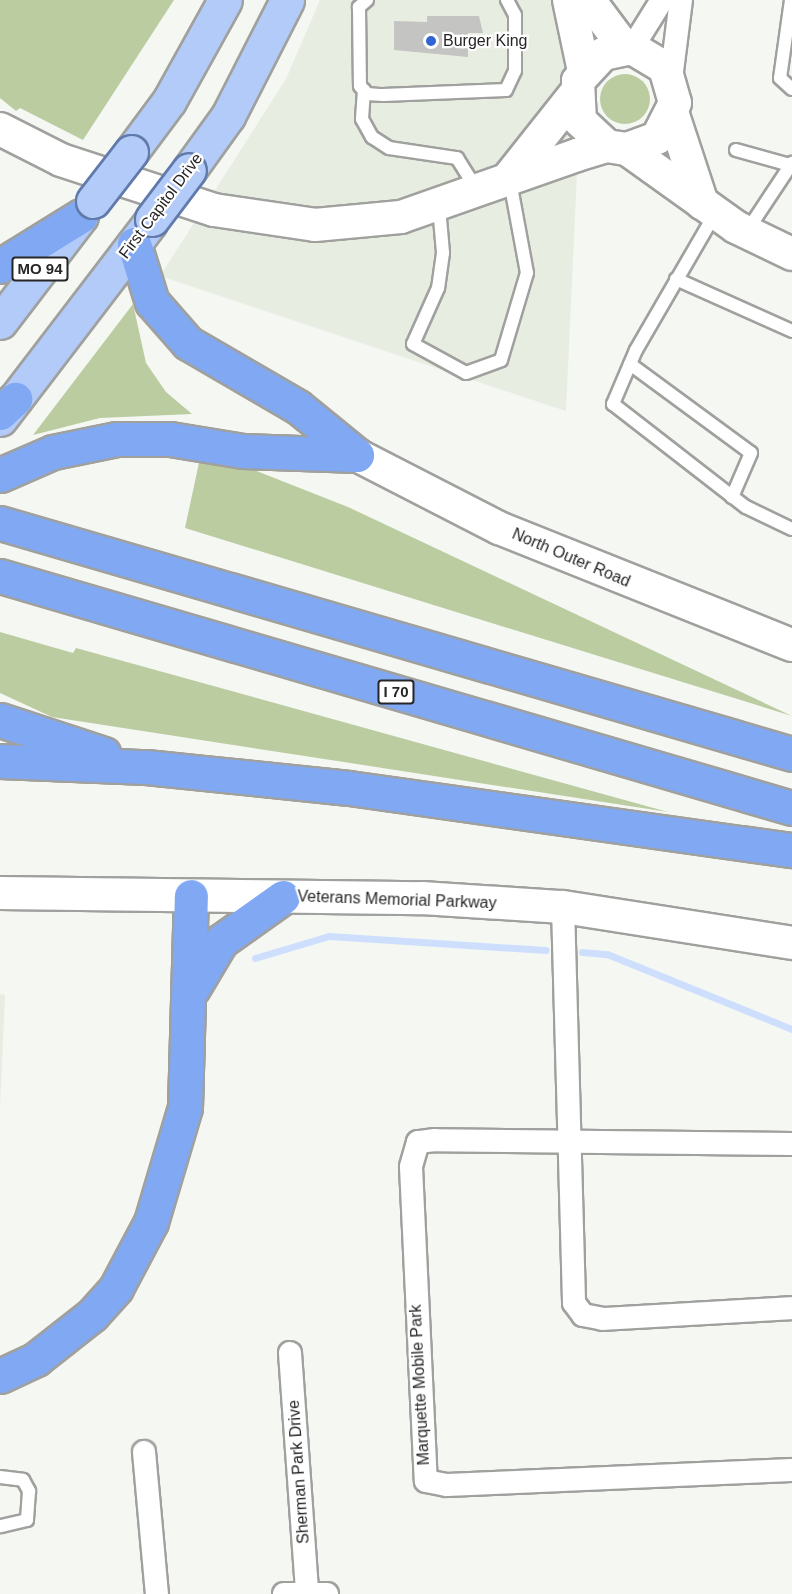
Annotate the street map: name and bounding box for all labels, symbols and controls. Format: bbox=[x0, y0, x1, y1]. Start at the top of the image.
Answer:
place label: Burger King bbox=[443, 31, 527, 51]
marker: Burger King bbox=[424, 34, 438, 48]
street label: First Capitol Drive bbox=[115, 149, 207, 263]
road number: MO 94 bbox=[10, 257, 70, 281]
street label: North Outer Road bbox=[509, 524, 633, 592]
road number: I 70 bbox=[376, 680, 416, 704]
street label: Veterans Memorial Parkway bbox=[297, 887, 497, 913]
street label: Marquette Mobile Park bbox=[406, 1304, 434, 1466]
street label: Sherman Park Drive bbox=[284, 1399, 314, 1545]

